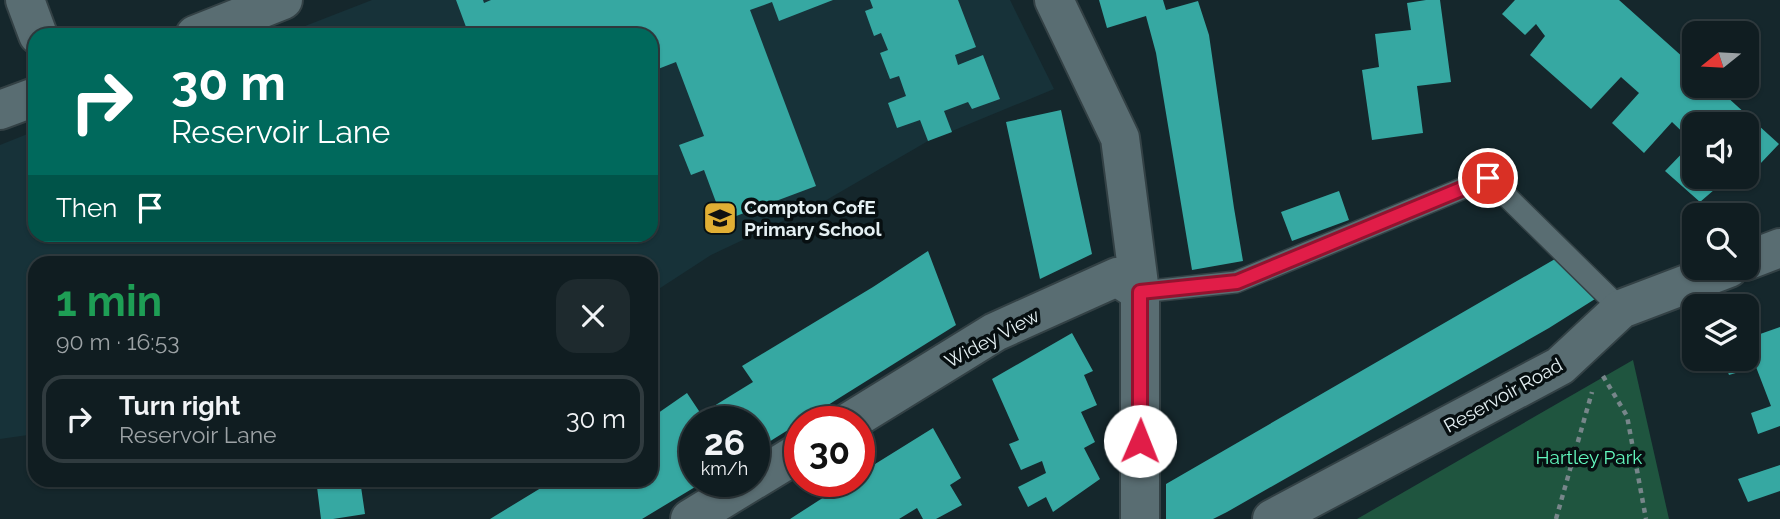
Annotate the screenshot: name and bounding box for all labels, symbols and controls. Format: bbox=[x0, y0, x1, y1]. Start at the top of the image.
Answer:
north arrow bbox=[1682, 21, 1759, 98]
map controls bbox=[1682, 21, 1759, 371]
text: 30 m bbox=[171, 54, 286, 111]
icon: right bbox=[56, 56, 147, 147]
button: sound bbox=[1682, 112, 1759, 189]
text: Reservoir Lane bbox=[171, 113, 390, 150]
pin bbox=[1458, 148, 1518, 208]
icon: arrive bbox=[1469, 159, 1507, 197]
icon: arrive bbox=[131, 189, 169, 227]
text: Then bbox=[56, 193, 117, 223]
place label: Compton CofE Primary School bbox=[744, 196, 882, 240]
school or university icon: Compton CofE Primary School bbox=[701, 199, 739, 237]
button: search bbox=[1682, 203, 1759, 280]
text: 1 min bbox=[56, 277, 162, 326]
button: close bbox=[556, 279, 630, 353]
button: layers bbox=[1682, 294, 1759, 371]
street label: Widey View bbox=[941, 304, 1044, 372]
text: 90 m · 16:53 bbox=[56, 328, 180, 355]
street label: Reservoir Road bbox=[1440, 353, 1566, 437]
text: Turn right bbox=[119, 391, 240, 421]
icon: right bbox=[60, 400, 98, 438]
text: 30 m bbox=[566, 404, 626, 434]
position arrow bbox=[1103, 404, 1177, 478]
speed limit sign: 30 bbox=[784, 406, 875, 497]
text: Reservoir Lane bbox=[119, 421, 277, 448]
text: 26 bbox=[704, 422, 745, 463]
park label: Hartley Park bbox=[1536, 446, 1642, 468]
text: km/h bbox=[701, 458, 748, 479]

